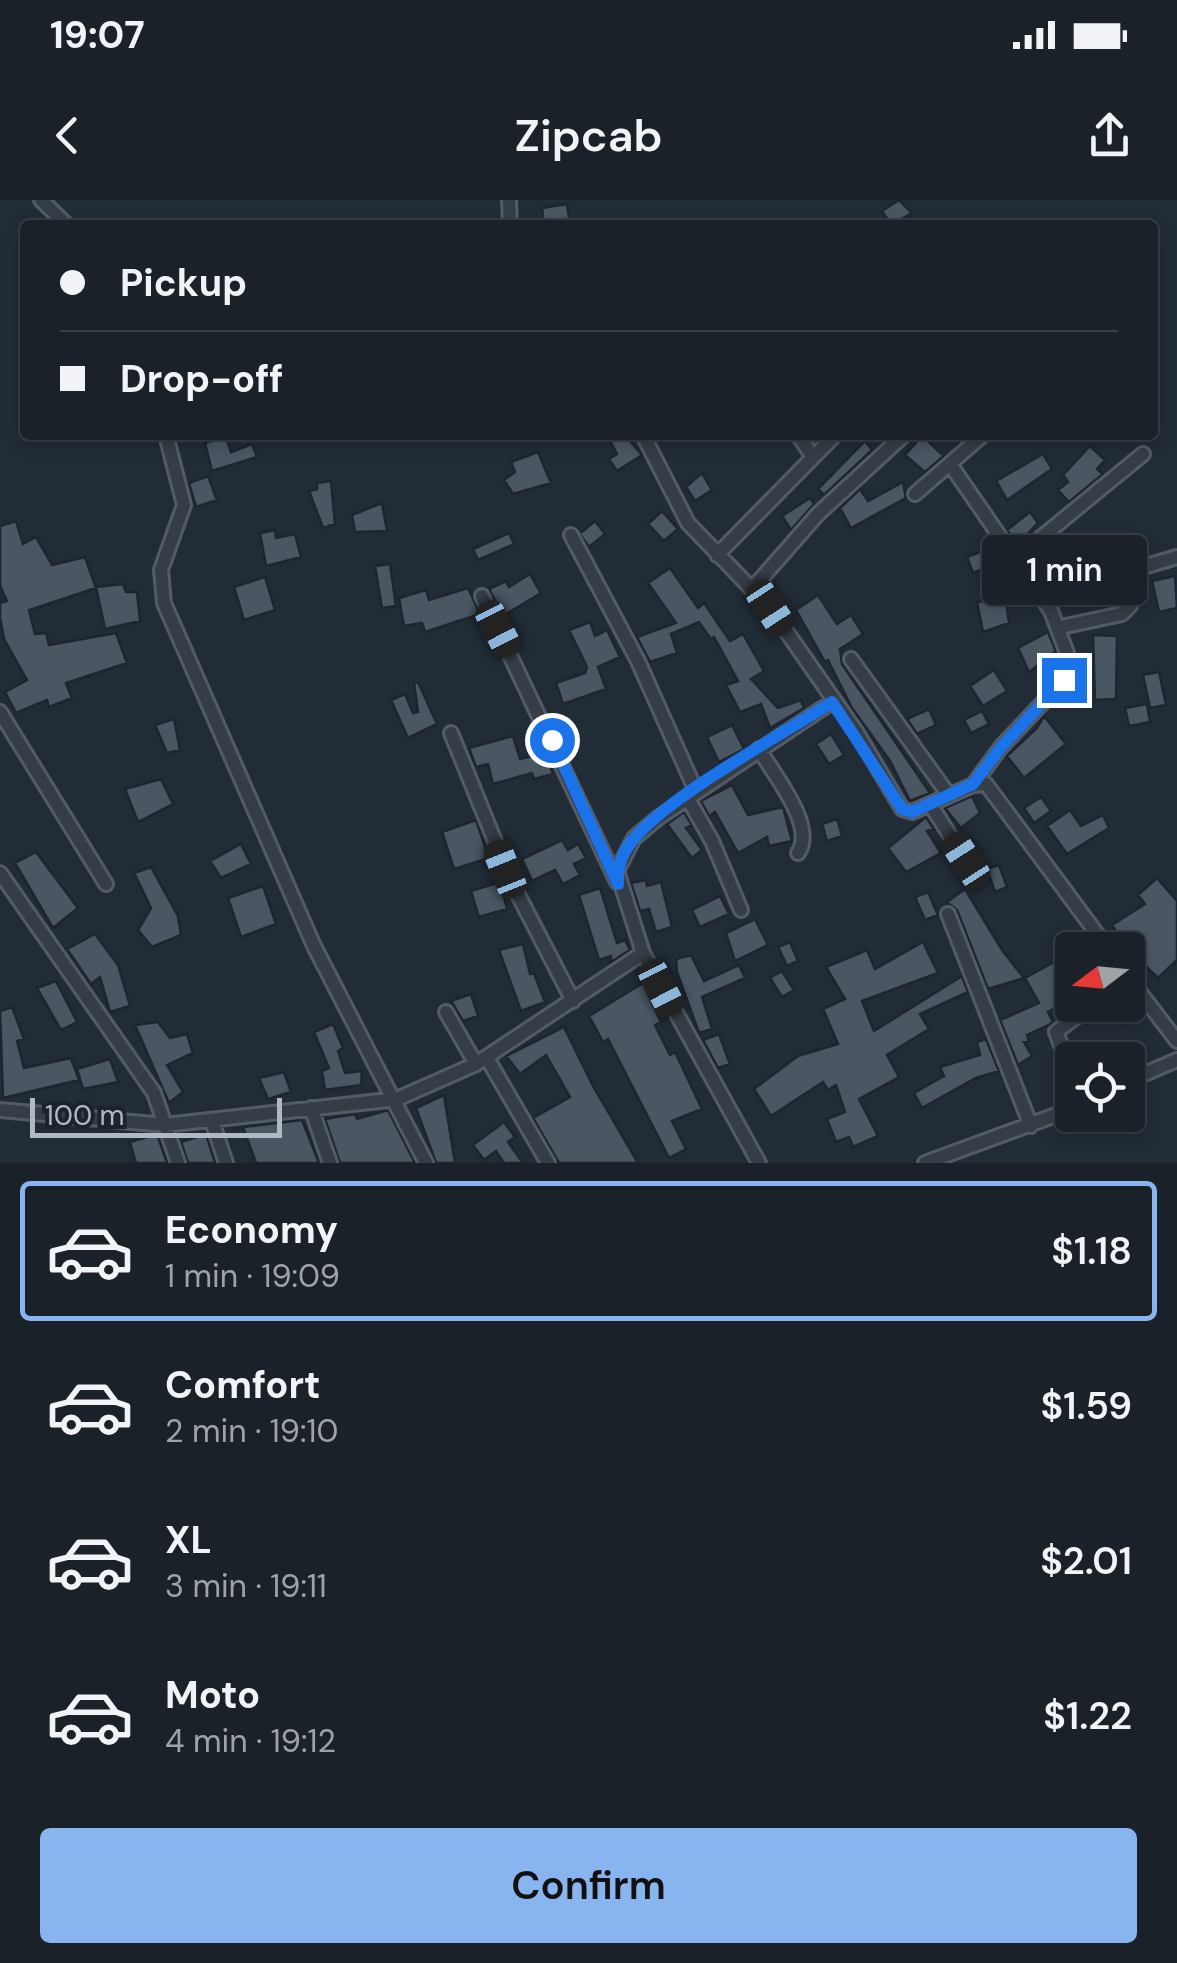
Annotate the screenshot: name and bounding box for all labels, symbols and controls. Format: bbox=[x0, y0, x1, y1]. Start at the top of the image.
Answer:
text: 19:07 bbox=[50, 10, 145, 60]
text: Zipcab bbox=[514, 106, 663, 165]
icon: back bbox=[40, 108, 95, 163]
icon: share bbox=[1082, 108, 1137, 163]
text: Pickup bbox=[120, 258, 247, 308]
text: Drop-off bbox=[120, 354, 283, 404]
callout: 1 min bbox=[982, 535, 1146, 605]
text: 1 min bbox=[1026, 549, 1103, 591]
car bbox=[741, 575, 799, 641]
car bbox=[471, 595, 525, 663]
route end bbox=[1042, 658, 1087, 703]
route start bbox=[530, 718, 575, 763]
car bbox=[937, 827, 995, 893]
car bbox=[480, 836, 530, 902]
north arrow bbox=[1055, 932, 1145, 1022]
map controls bbox=[1055, 932, 1145, 1132]
car bbox=[634, 954, 688, 1022]
button: locate bbox=[1055, 1042, 1145, 1132]
scale bar bbox=[30, 1093, 282, 1138]
text: 100 m bbox=[45, 1097, 124, 1134]
text: Economy bbox=[165, 1205, 338, 1255]
icon: car bbox=[45, 1206, 135, 1296]
text: $1.18 bbox=[1051, 1226, 1132, 1276]
text: 1 min · 19:09 bbox=[165, 1255, 340, 1297]
text: Comfort bbox=[165, 1360, 321, 1410]
icon: car bbox=[45, 1361, 135, 1451]
text: $1.59 bbox=[1041, 1381, 1132, 1431]
text: 2 min · 19:10 bbox=[165, 1410, 338, 1452]
text: XL bbox=[165, 1515, 212, 1565]
icon: car bbox=[45, 1516, 135, 1606]
text: $2.01 bbox=[1040, 1536, 1132, 1586]
text: 3 min · 19:11 bbox=[165, 1565, 327, 1607]
text: Moto bbox=[165, 1670, 260, 1720]
icon: car bbox=[45, 1671, 135, 1761]
text: $1.22 bbox=[1043, 1691, 1132, 1741]
text: 4 min · 19:12 bbox=[165, 1720, 336, 1762]
button: Confirm bbox=[40, 1828, 1137, 1943]

